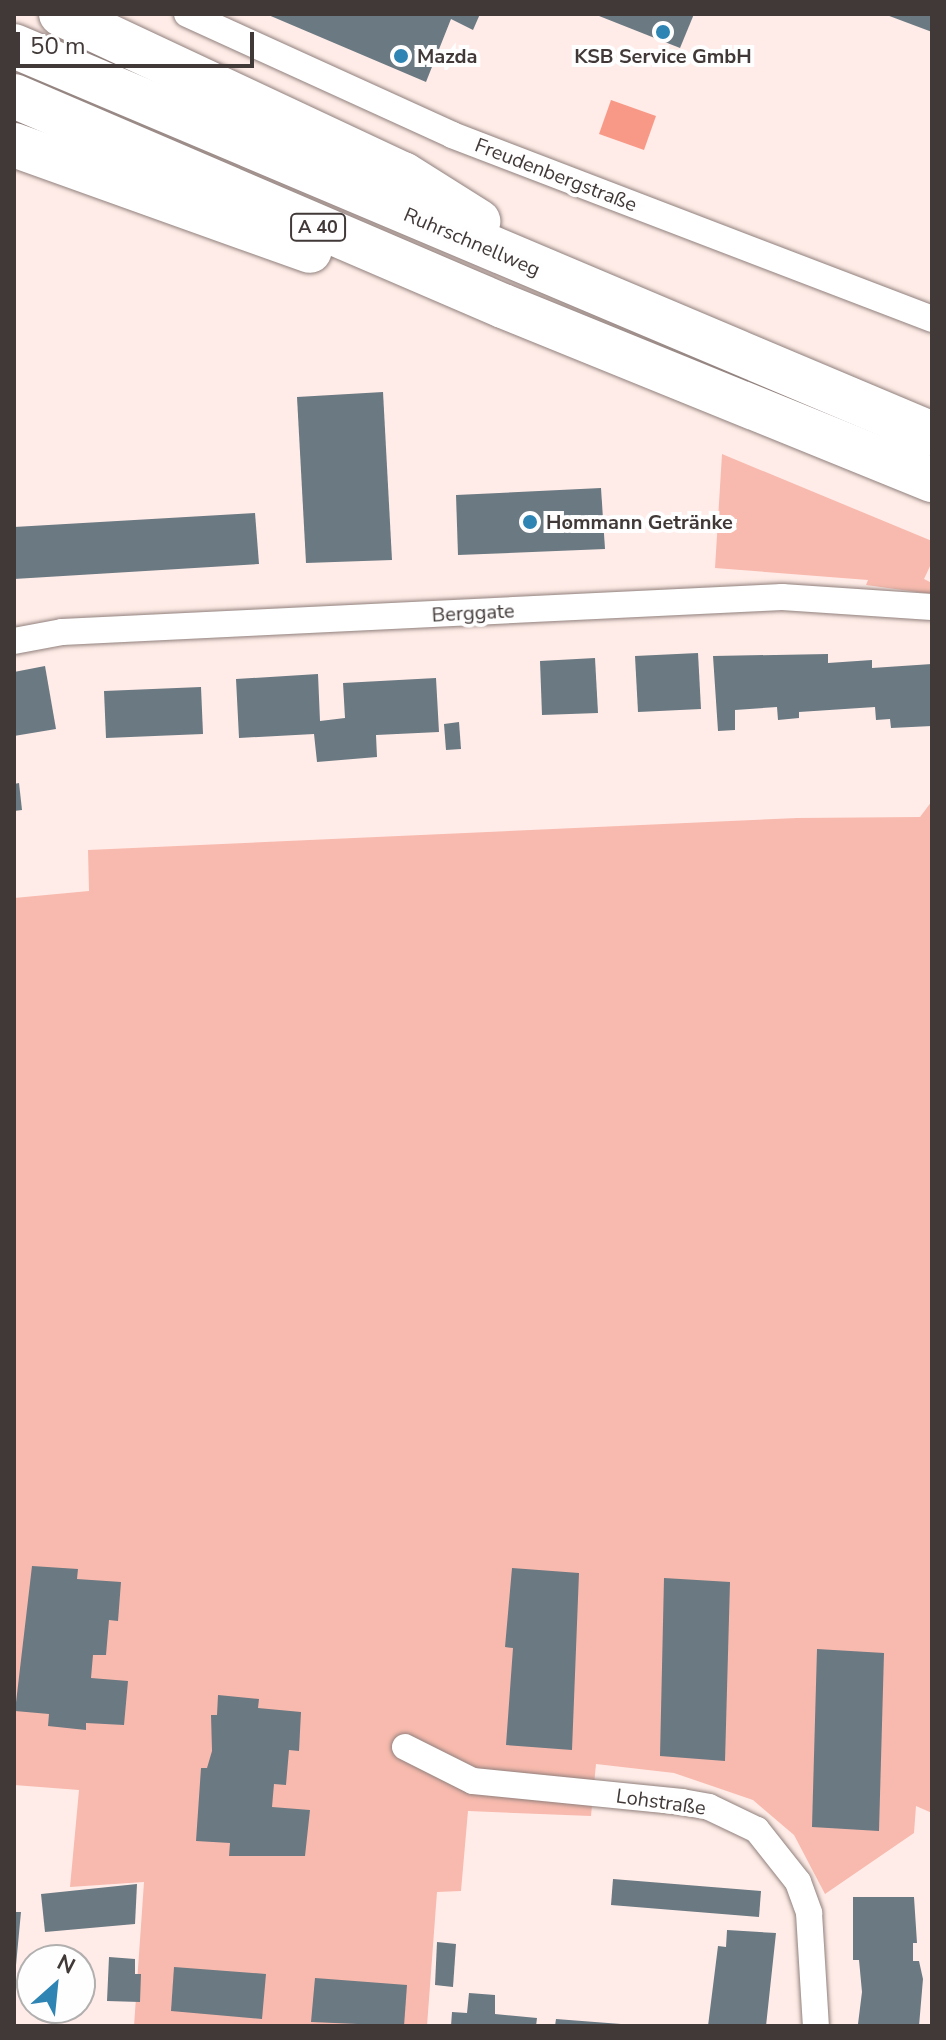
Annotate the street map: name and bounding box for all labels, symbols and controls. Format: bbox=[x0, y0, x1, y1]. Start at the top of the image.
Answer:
scale bar bbox=[20, 16, 258, 66]
marker: KSB Service GmbH bbox=[654, 23, 672, 41]
text: 50 m bbox=[30, 30, 86, 62]
place label: Mazda bbox=[417, 44, 478, 68]
place label: KSB Service GmbH bbox=[574, 44, 752, 68]
marker: Mazda bbox=[392, 47, 410, 65]
street label: Freudenbergstraße bbox=[472, 133, 640, 217]
street label: Ruhrschnellweg bbox=[400, 202, 544, 282]
road number: A 40 bbox=[290, 213, 346, 241]
place label: Hommann Getränke bbox=[546, 510, 733, 534]
marker: Hommann Getränke bbox=[521, 513, 539, 531]
street label: Berggate bbox=[431, 599, 515, 627]
street label: Lohstraße bbox=[615, 1784, 707, 1820]
north arrow bbox=[16, 1944, 96, 2024]
text: N bbox=[52, 1947, 80, 1982]

